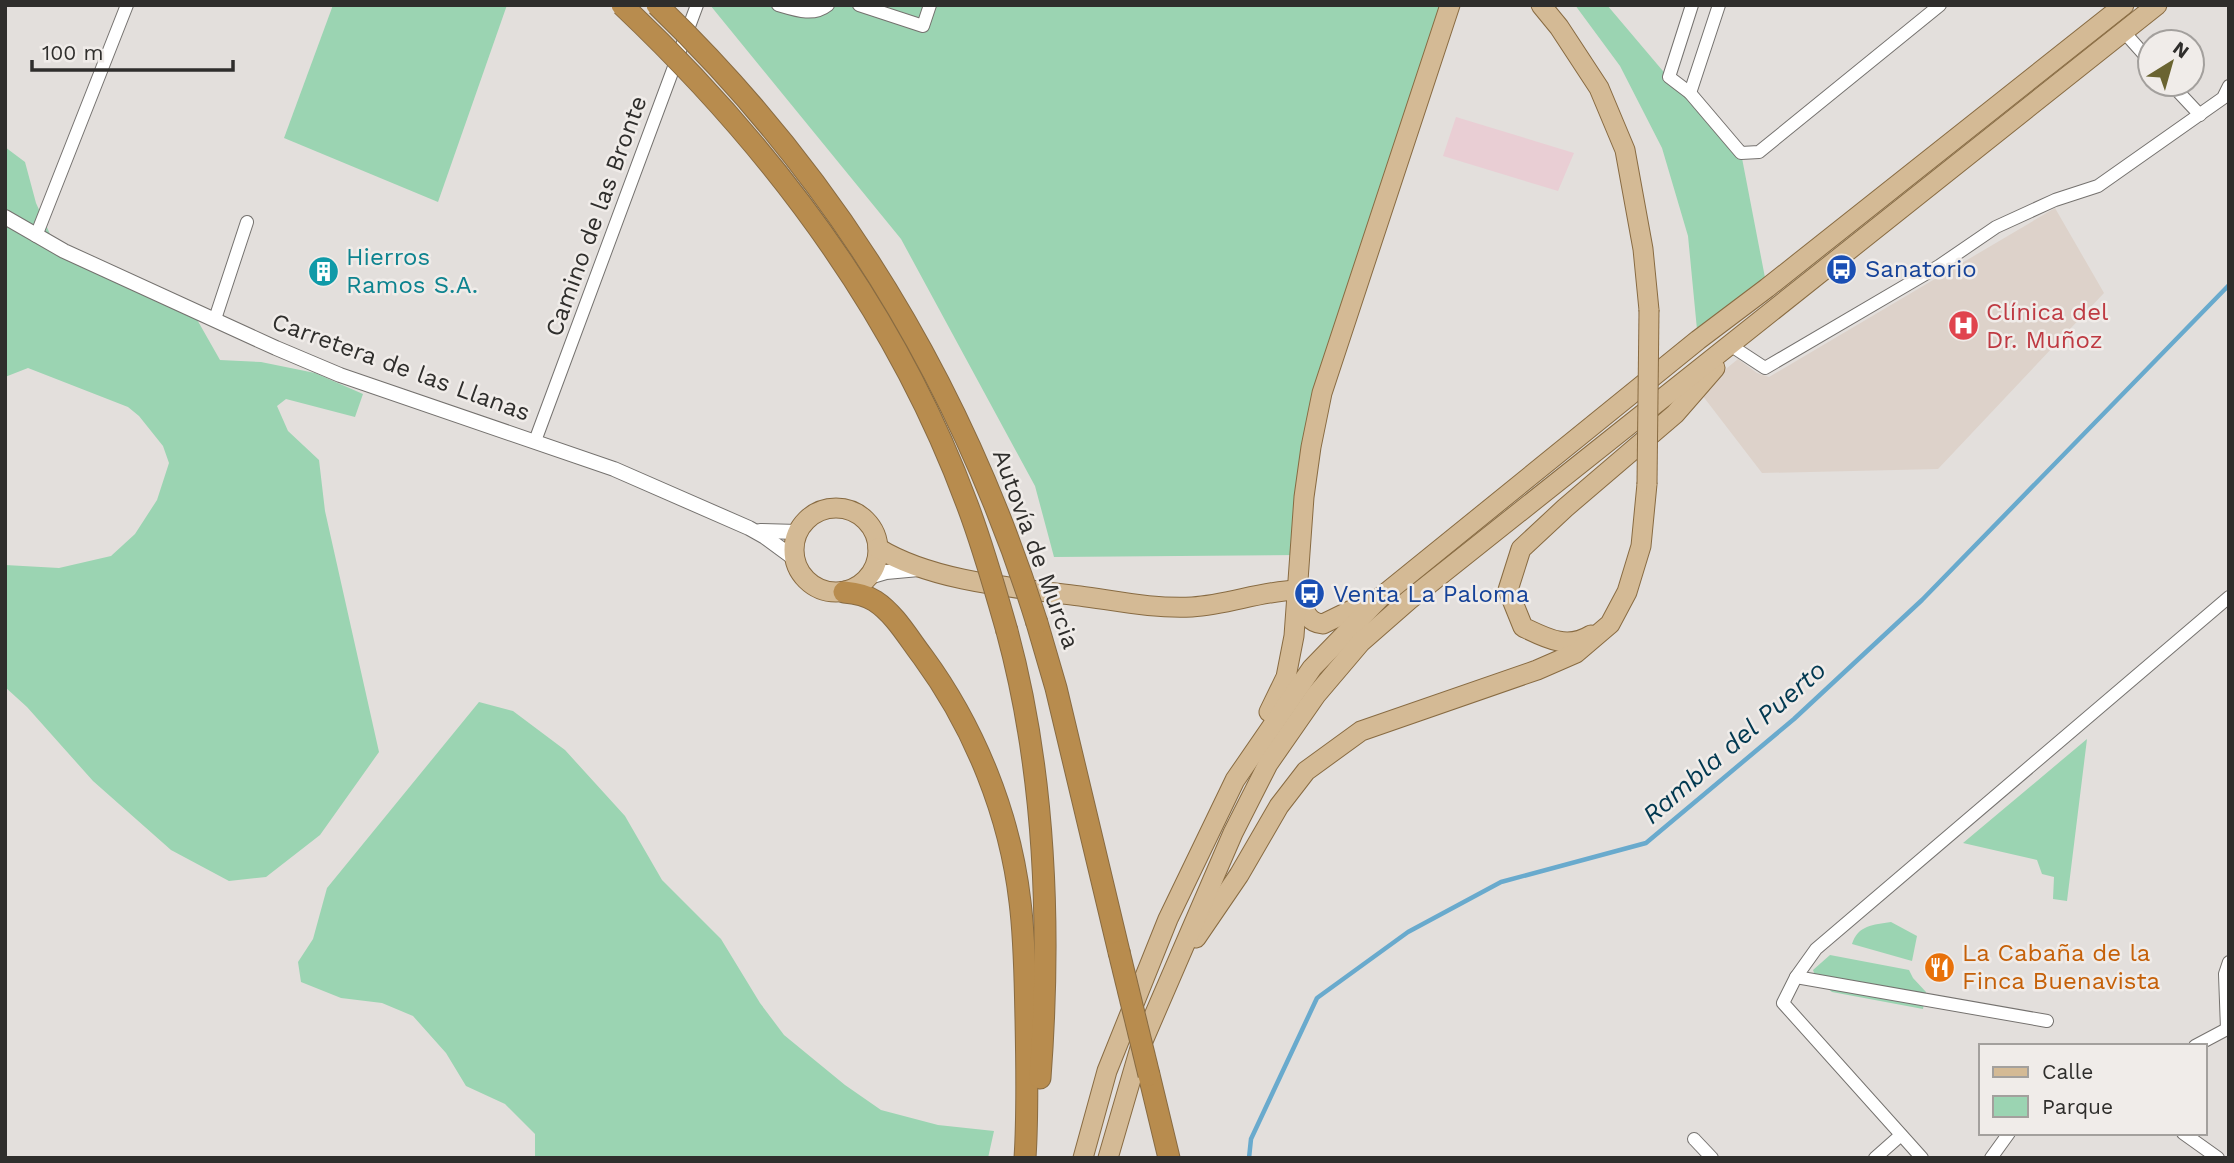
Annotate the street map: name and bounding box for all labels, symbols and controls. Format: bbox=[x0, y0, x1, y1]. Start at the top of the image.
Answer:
scale bar bbox=[32, 28, 233, 72]
north arrow bbox=[2136, 28, 2206, 98]
text: N bbox=[2168, 36, 2193, 63]
text: 100 m bbox=[42, 40, 104, 65]
street label: Camino de las Bronte bbox=[539, 92, 653, 340]
place label: Hierros Ramos S.A. bbox=[346, 243, 478, 299]
bus stop icon: Sanatorio bbox=[1825, 252, 1859, 286]
building icon: Hierros Ramos S.A. bbox=[306, 254, 340, 288]
place label: Sanatorio bbox=[1865, 255, 1977, 283]
place label: Clínica del Dr. Muñoz bbox=[1986, 298, 2109, 354]
street label: Carretera de las Llanas bbox=[268, 307, 534, 427]
hospital icon: Clínica del Dr. Muñoz bbox=[1946, 309, 1980, 343]
street label: Autovía de Murcia bbox=[987, 446, 1085, 652]
bus stop icon: Venta La Paloma bbox=[1293, 577, 1327, 611]
place label: Venta La Paloma bbox=[1333, 580, 1529, 608]
water label: Rambla del Puerto bbox=[1636, 654, 1832, 830]
place label: La Cabaña de la Finca Buenavista bbox=[1962, 939, 2160, 995]
restaurant icon: La Cabaña de la Finca Buenavista bbox=[1922, 950, 1956, 984]
legend bbox=[1979, 1044, 2206, 1135]
text: Calle bbox=[2042, 1059, 2093, 1084]
text: Parque bbox=[2042, 1094, 2113, 1119]

